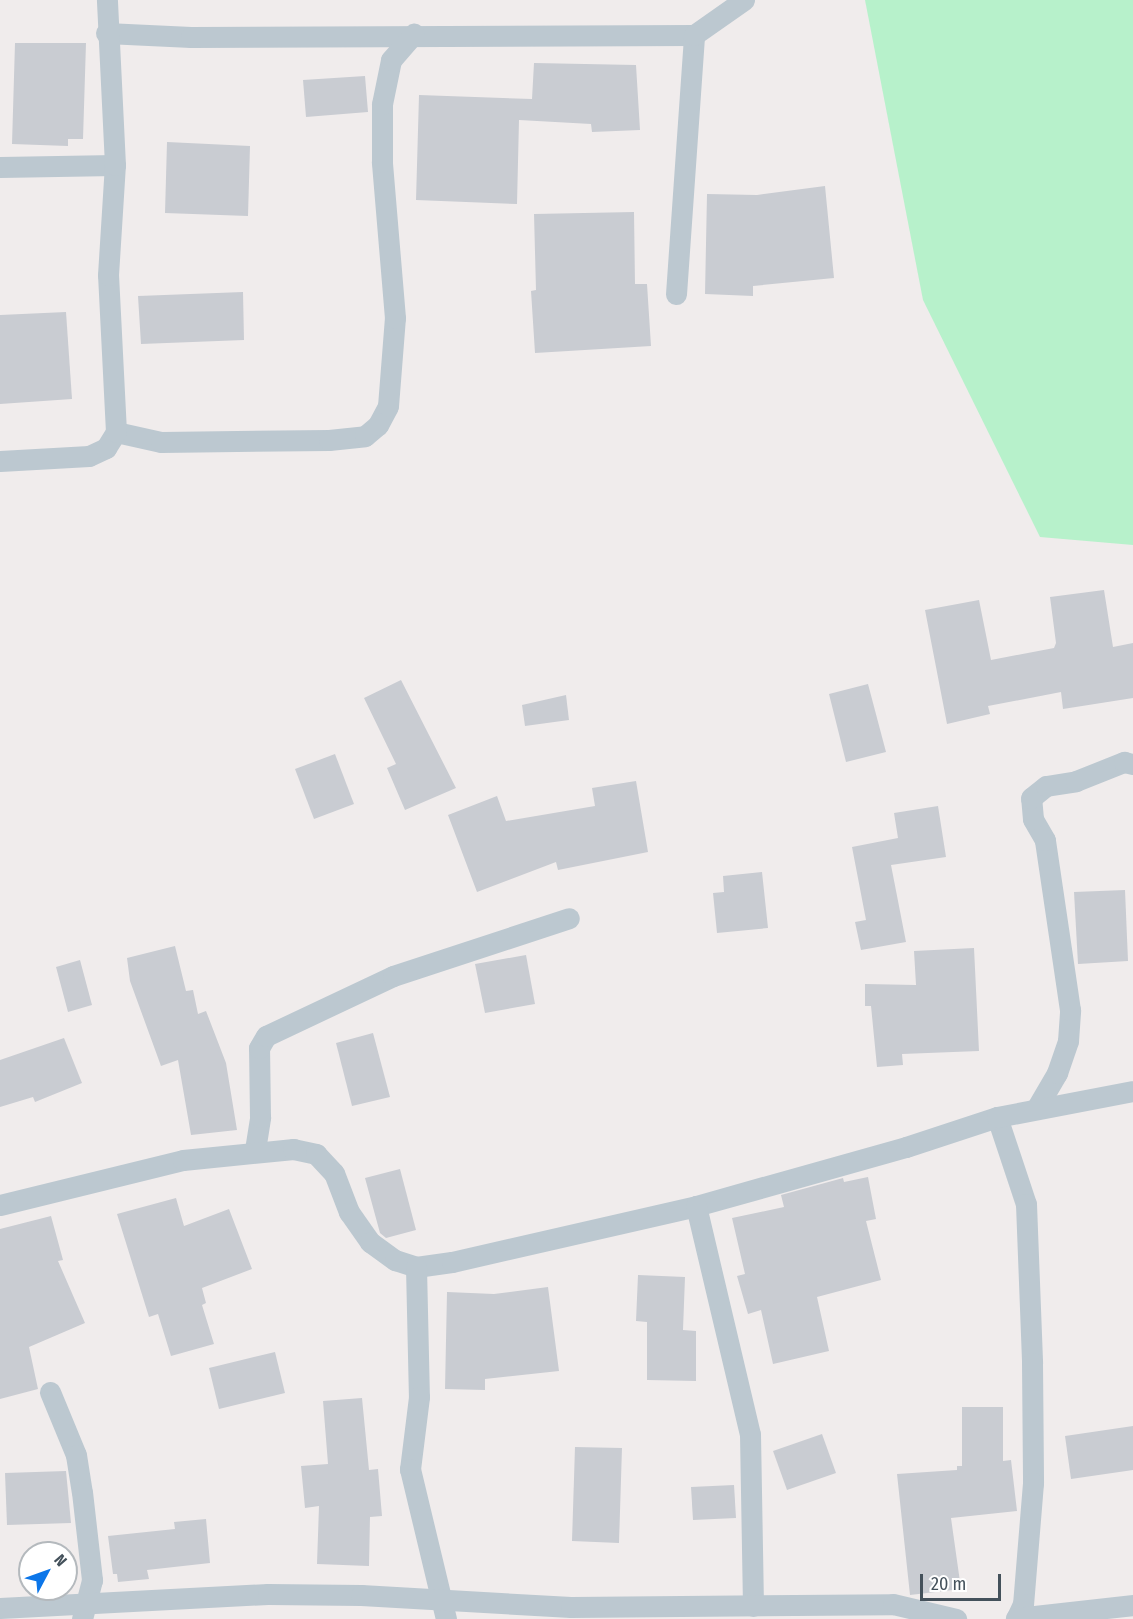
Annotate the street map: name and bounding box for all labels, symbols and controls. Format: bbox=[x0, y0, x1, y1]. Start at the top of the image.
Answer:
north arrow bbox=[18, 1541, 78, 1601]
text: N bbox=[50, 1550, 71, 1570]
scale bar bbox=[923, 1562, 1004, 1600]
text: 20 m bbox=[931, 1573, 966, 1595]

